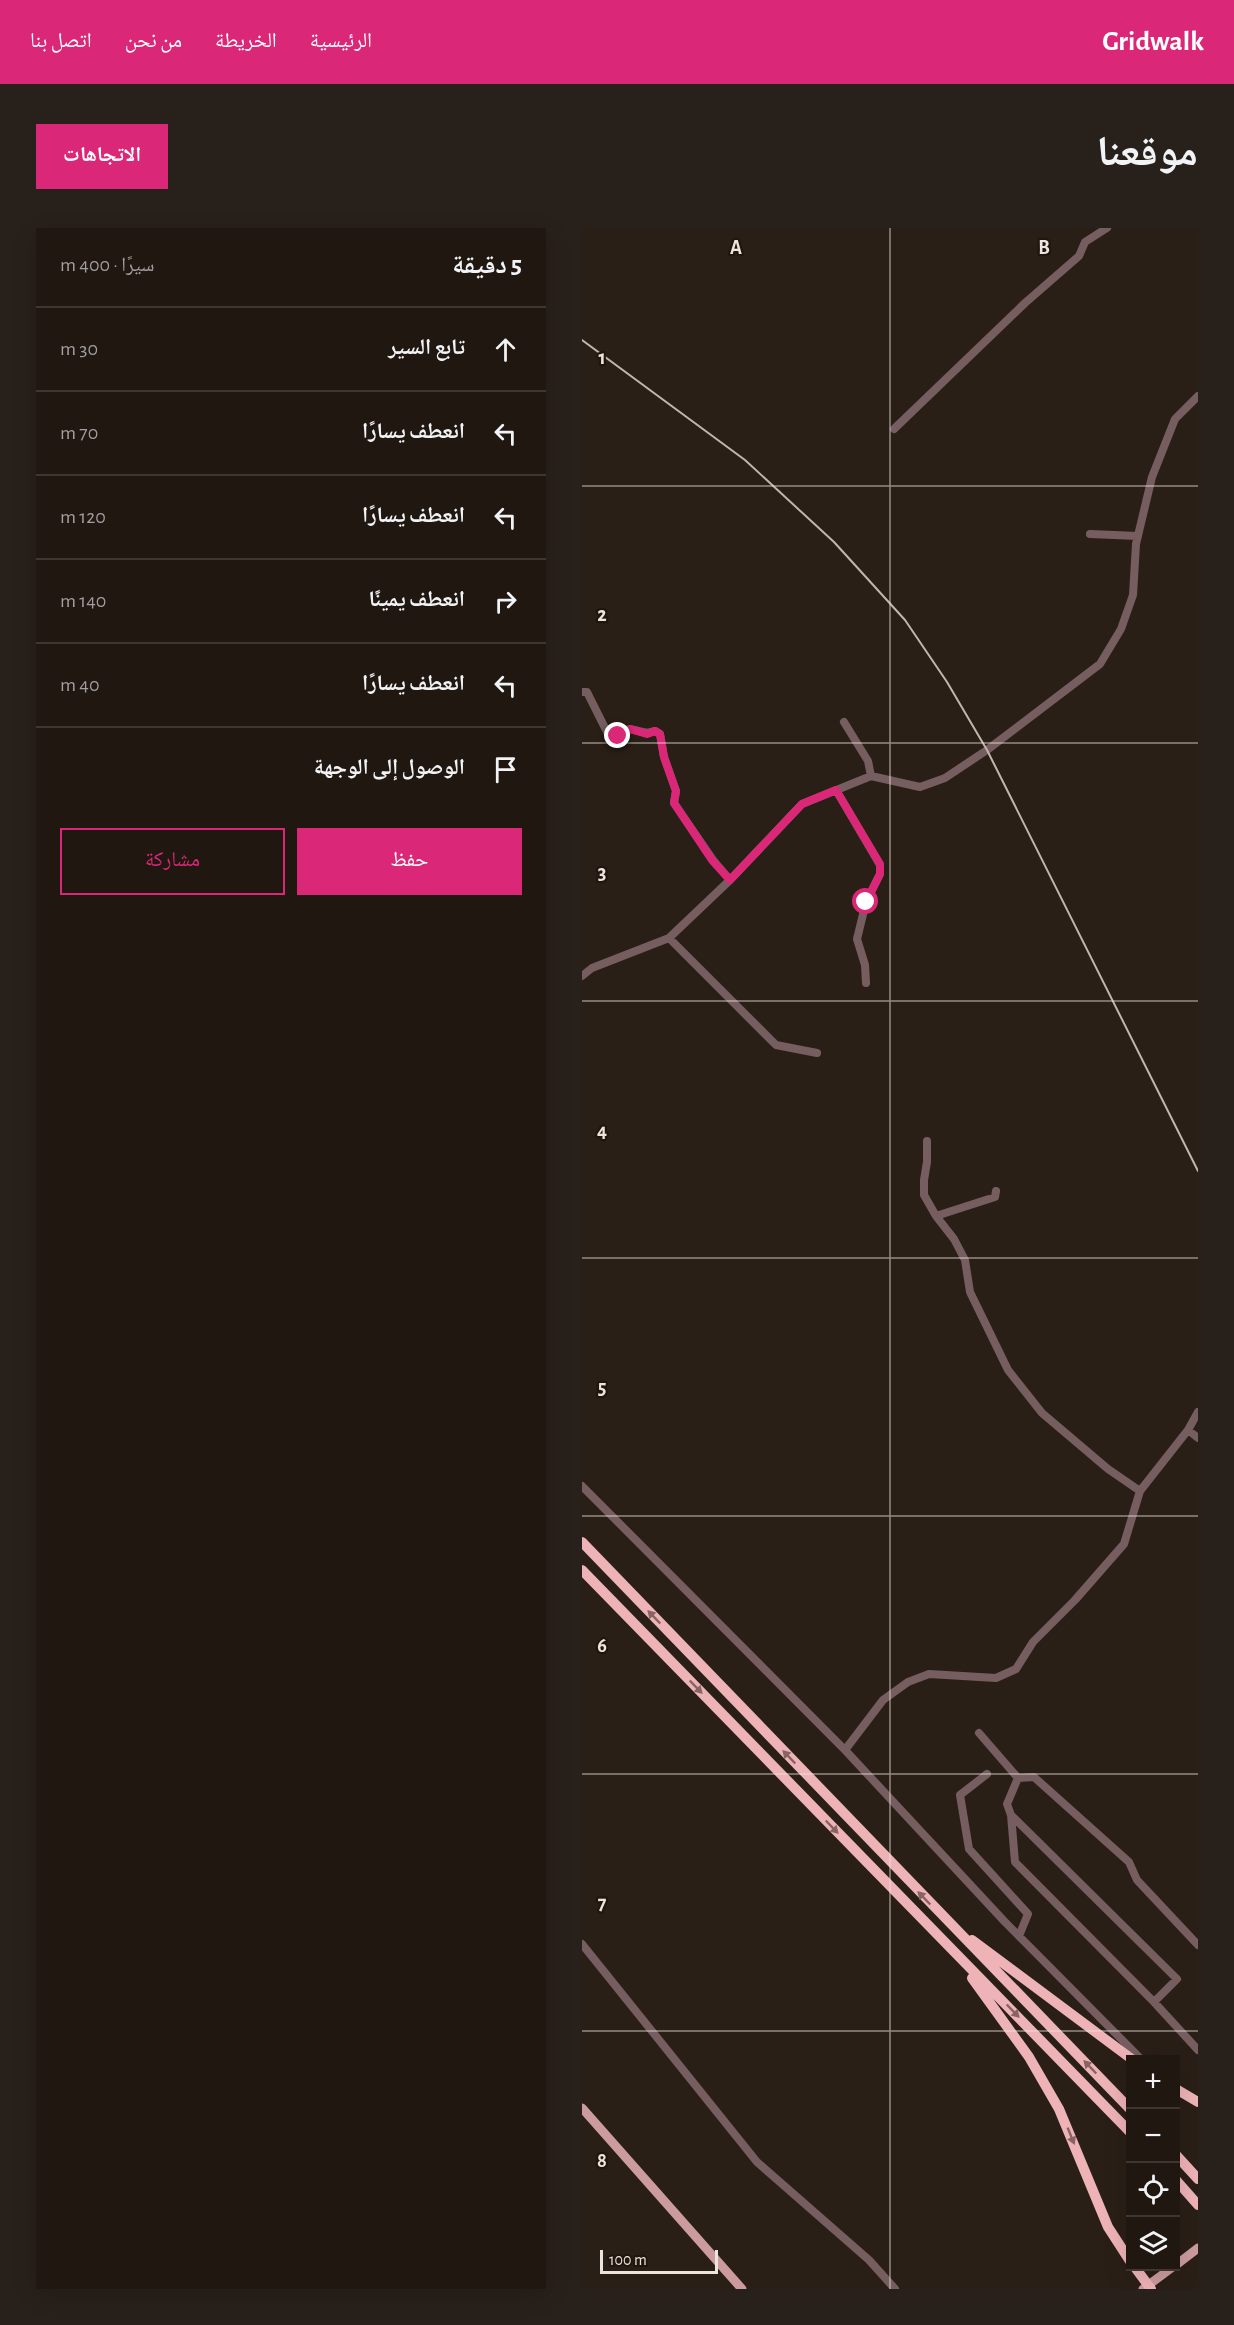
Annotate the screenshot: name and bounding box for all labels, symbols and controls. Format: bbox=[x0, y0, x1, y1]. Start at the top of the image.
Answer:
text: Gridwalk bbox=[1102, 28, 1204, 56]
text: اتصل بنا bbox=[30, 30, 92, 51]
text: من نحن bbox=[125, 30, 182, 51]
text: الخريطة bbox=[215, 30, 277, 51]
text: الرئيسية bbox=[310, 30, 372, 51]
button: الاتجاهات bbox=[36, 124, 168, 189]
text: موقعنا bbox=[1097, 131, 1198, 173]
text: A bbox=[730, 238, 742, 258]
text: B bbox=[1038, 238, 1050, 258]
text: 5 دقيقة bbox=[452, 252, 522, 278]
text: سيرًا · 400 m bbox=[60, 255, 154, 275]
icon: ahead bbox=[489, 333, 522, 366]
text: تابع السير bbox=[388, 336, 465, 358]
text: 30 m bbox=[60, 339, 98, 359]
text: 1 bbox=[598, 348, 606, 368]
icon: left bbox=[489, 417, 522, 450]
text: انعطف يسارًا bbox=[362, 420, 465, 442]
text: 70 m bbox=[60, 423, 98, 443]
icon: left bbox=[489, 501, 522, 534]
text: انعطف يسارًا bbox=[362, 504, 465, 526]
text: 120 m bbox=[60, 507, 106, 527]
icon: right bbox=[489, 585, 522, 618]
text: انعطف يمينًا bbox=[368, 588, 465, 610]
text: 140 m bbox=[60, 591, 106, 611]
text: 2 bbox=[597, 605, 607, 625]
icon: left bbox=[489, 669, 522, 702]
text: انعطف يسارًا bbox=[362, 672, 465, 694]
text: 40 m bbox=[60, 675, 100, 695]
route end bbox=[604, 722, 630, 748]
icon: arrive bbox=[489, 753, 522, 786]
text: الوصول إلى الوجهة bbox=[314, 756, 465, 778]
button: مشاركة bbox=[60, 828, 285, 895]
button: حفظ bbox=[297, 828, 522, 895]
text: 3 bbox=[598, 863, 606, 883]
route start bbox=[852, 888, 878, 914]
text: 4 bbox=[597, 1121, 607, 1141]
text: 5 bbox=[598, 1378, 606, 1398]
one-way arrow bbox=[647, 1610, 661, 1624]
text: 6 bbox=[597, 1636, 607, 1656]
one-way arrow bbox=[689, 1680, 703, 1695]
one-way arrow bbox=[782, 1750, 796, 1765]
one-way arrow bbox=[825, 1819, 839, 1833]
one-way arrow bbox=[917, 1890, 931, 1905]
text: 7 bbox=[598, 1893, 607, 1913]
one-way arrow bbox=[1005, 2004, 1019, 2018]
map controls bbox=[1126, 2055, 1180, 2271]
button: + bbox=[1126, 2055, 1180, 2109]
one-way arrow bbox=[1083, 2061, 1097, 2075]
button: − bbox=[1126, 2109, 1180, 2163]
one-way arrow bbox=[1066, 2128, 1076, 2146]
text: 8 bbox=[597, 2151, 607, 2171]
button: locate bbox=[1126, 2163, 1180, 2217]
button: layers bbox=[1126, 2217, 1180, 2271]
scale bar bbox=[600, 2247, 718, 2274]
text: 100 m bbox=[609, 2252, 647, 2268]

